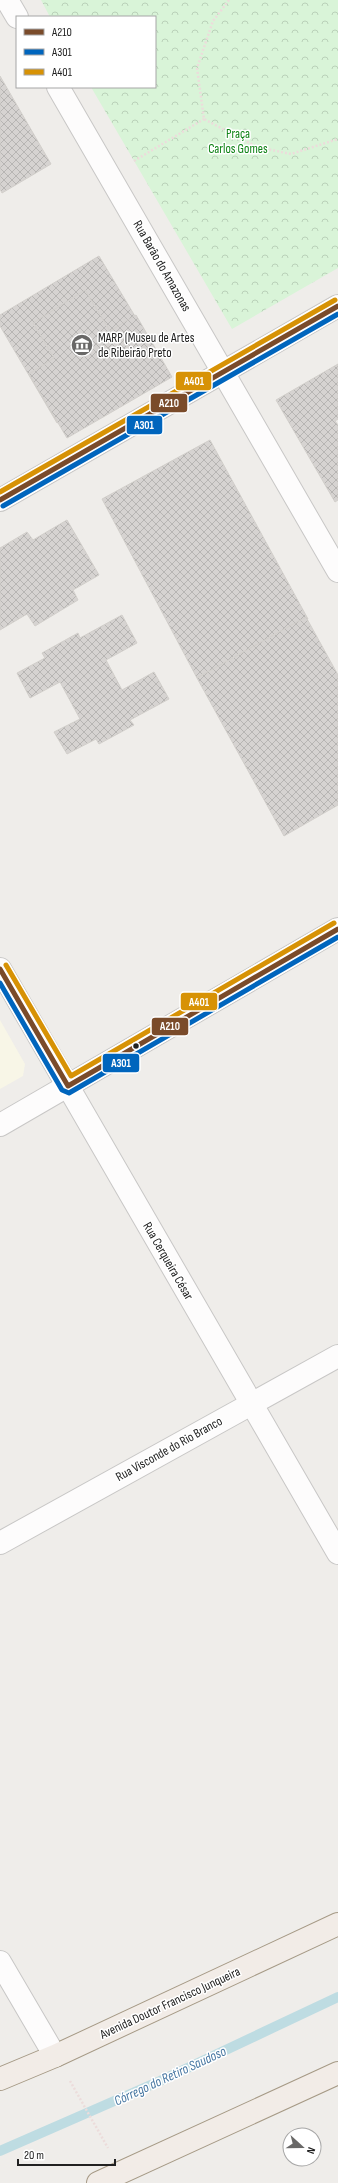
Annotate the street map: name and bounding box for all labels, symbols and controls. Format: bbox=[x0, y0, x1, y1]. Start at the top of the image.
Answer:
legend bbox=[16, 16, 156, 88]
text: A210 bbox=[51, 25, 72, 40]
text: A301 bbox=[51, 45, 73, 60]
text: A401 bbox=[51, 65, 73, 80]
park label: Praça Carlos Gomes bbox=[208, 126, 268, 157]
street label: Rua Barão do Amazonas bbox=[129, 218, 195, 315]
place label: MARP (Museu de Artes de Ribeirão Preto bbox=[98, 330, 195, 361]
museum icon: MARP (Museu de Artes de Ribeirão Preto bbox=[69, 332, 95, 358]
line badge: A401 bbox=[175, 371, 212, 391]
text: A401 bbox=[183, 375, 205, 388]
line badge: A210 bbox=[150, 393, 188, 413]
text: A210 bbox=[158, 397, 179, 410]
line badge: A301 bbox=[126, 415, 163, 435]
text: A301 bbox=[133, 419, 155, 432]
line badge: A401 bbox=[180, 992, 218, 1011]
text: A401 bbox=[188, 996, 210, 1009]
line badge: A210 bbox=[151, 1017, 189, 1036]
text: A210 bbox=[159, 1020, 180, 1033]
unlabelled marker bbox=[131, 1041, 141, 1051]
line badge: A301 bbox=[102, 1053, 140, 1073]
text: A301 bbox=[110, 1057, 132, 1070]
street label: Rua Cerqueira César bbox=[139, 1219, 197, 1303]
street label: Rua Visconde do Rio Branco bbox=[113, 1413, 225, 1485]
street label: Avenida Doutor Francisco Junqueira bbox=[96, 1963, 243, 2043]
water label: Córrego do Retiro Saudoso bbox=[111, 2042, 229, 2109]
north arrow bbox=[282, 2127, 322, 2167]
scale bar bbox=[18, 2141, 115, 2167]
text: N bbox=[304, 2145, 318, 2156]
text: 20 m bbox=[24, 2148, 44, 2163]

